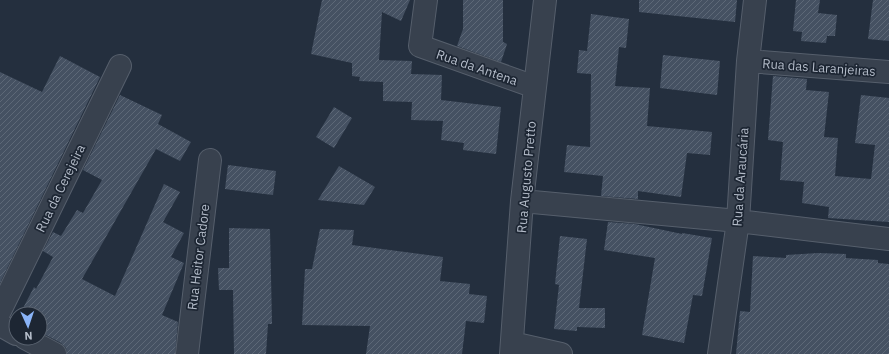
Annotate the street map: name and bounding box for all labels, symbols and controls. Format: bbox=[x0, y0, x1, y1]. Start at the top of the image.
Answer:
street label: Rua da Antena bbox=[434, 46, 520, 89]
street label: Rua das Laranjeiras bbox=[762, 55, 876, 80]
street label: Rua Augusto Pretto bbox=[513, 120, 540, 234]
street label: Rua da Araucária bbox=[729, 127, 752, 227]
street label: Rua da Cerejeira bbox=[32, 141, 89, 235]
street label: Rua Heitor Cadore bbox=[184, 203, 213, 311]
north arrow bbox=[8, 306, 48, 346]
text: N bbox=[24, 329, 33, 343]

